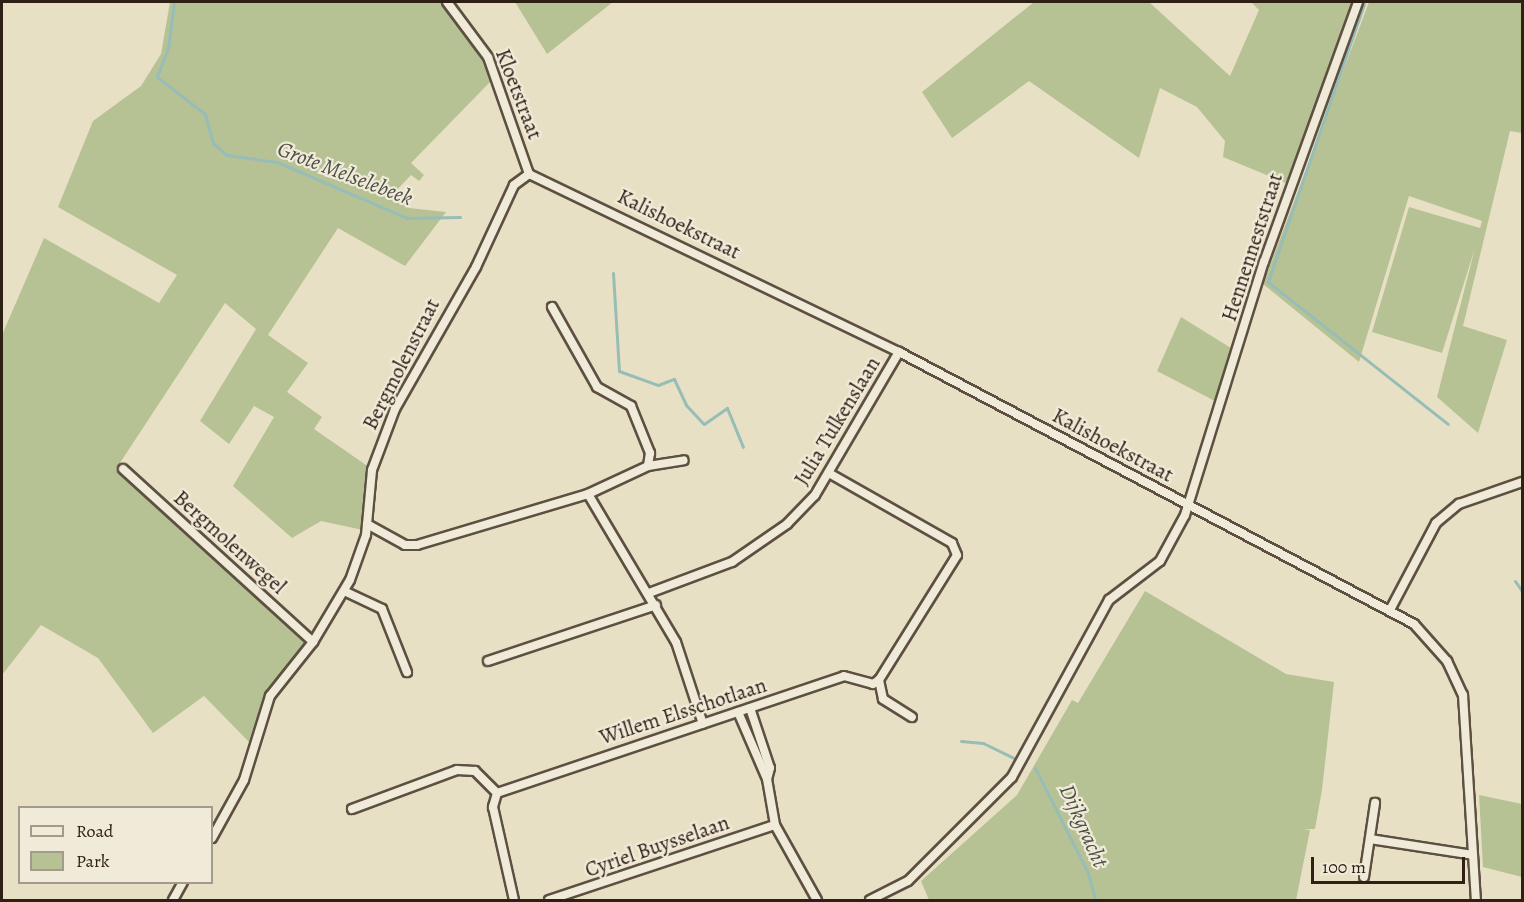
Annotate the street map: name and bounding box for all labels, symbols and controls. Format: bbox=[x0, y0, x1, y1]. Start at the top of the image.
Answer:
street label: Kloetstraat bbox=[490, 45, 548, 143]
water label: Grote Melselebeek bbox=[274, 136, 416, 212]
street label: Hennenneststraat bbox=[1216, 170, 1288, 324]
street label: Kalishoekstraat bbox=[613, 183, 745, 265]
street label: Bergmolenstraat bbox=[357, 294, 445, 434]
street label: Julia Tulkenslaan bbox=[789, 352, 885, 490]
street label: Kalishoekstraat bbox=[1048, 403, 1178, 487]
street label: Bergmolenwegel bbox=[169, 485, 291, 599]
street label: Willem Elsschotlaan bbox=[596, 672, 770, 750]
water label: Dijkgracht bbox=[1053, 781, 1113, 871]
legend bbox=[18, 806, 213, 884]
street label: Cyriel Buysselaan bbox=[582, 810, 732, 882]
text: Road bbox=[76, 819, 113, 843]
scale bar bbox=[1314, 845, 1468, 883]
text: Park bbox=[76, 849, 110, 873]
text: 100 m bbox=[1322, 855, 1366, 879]

